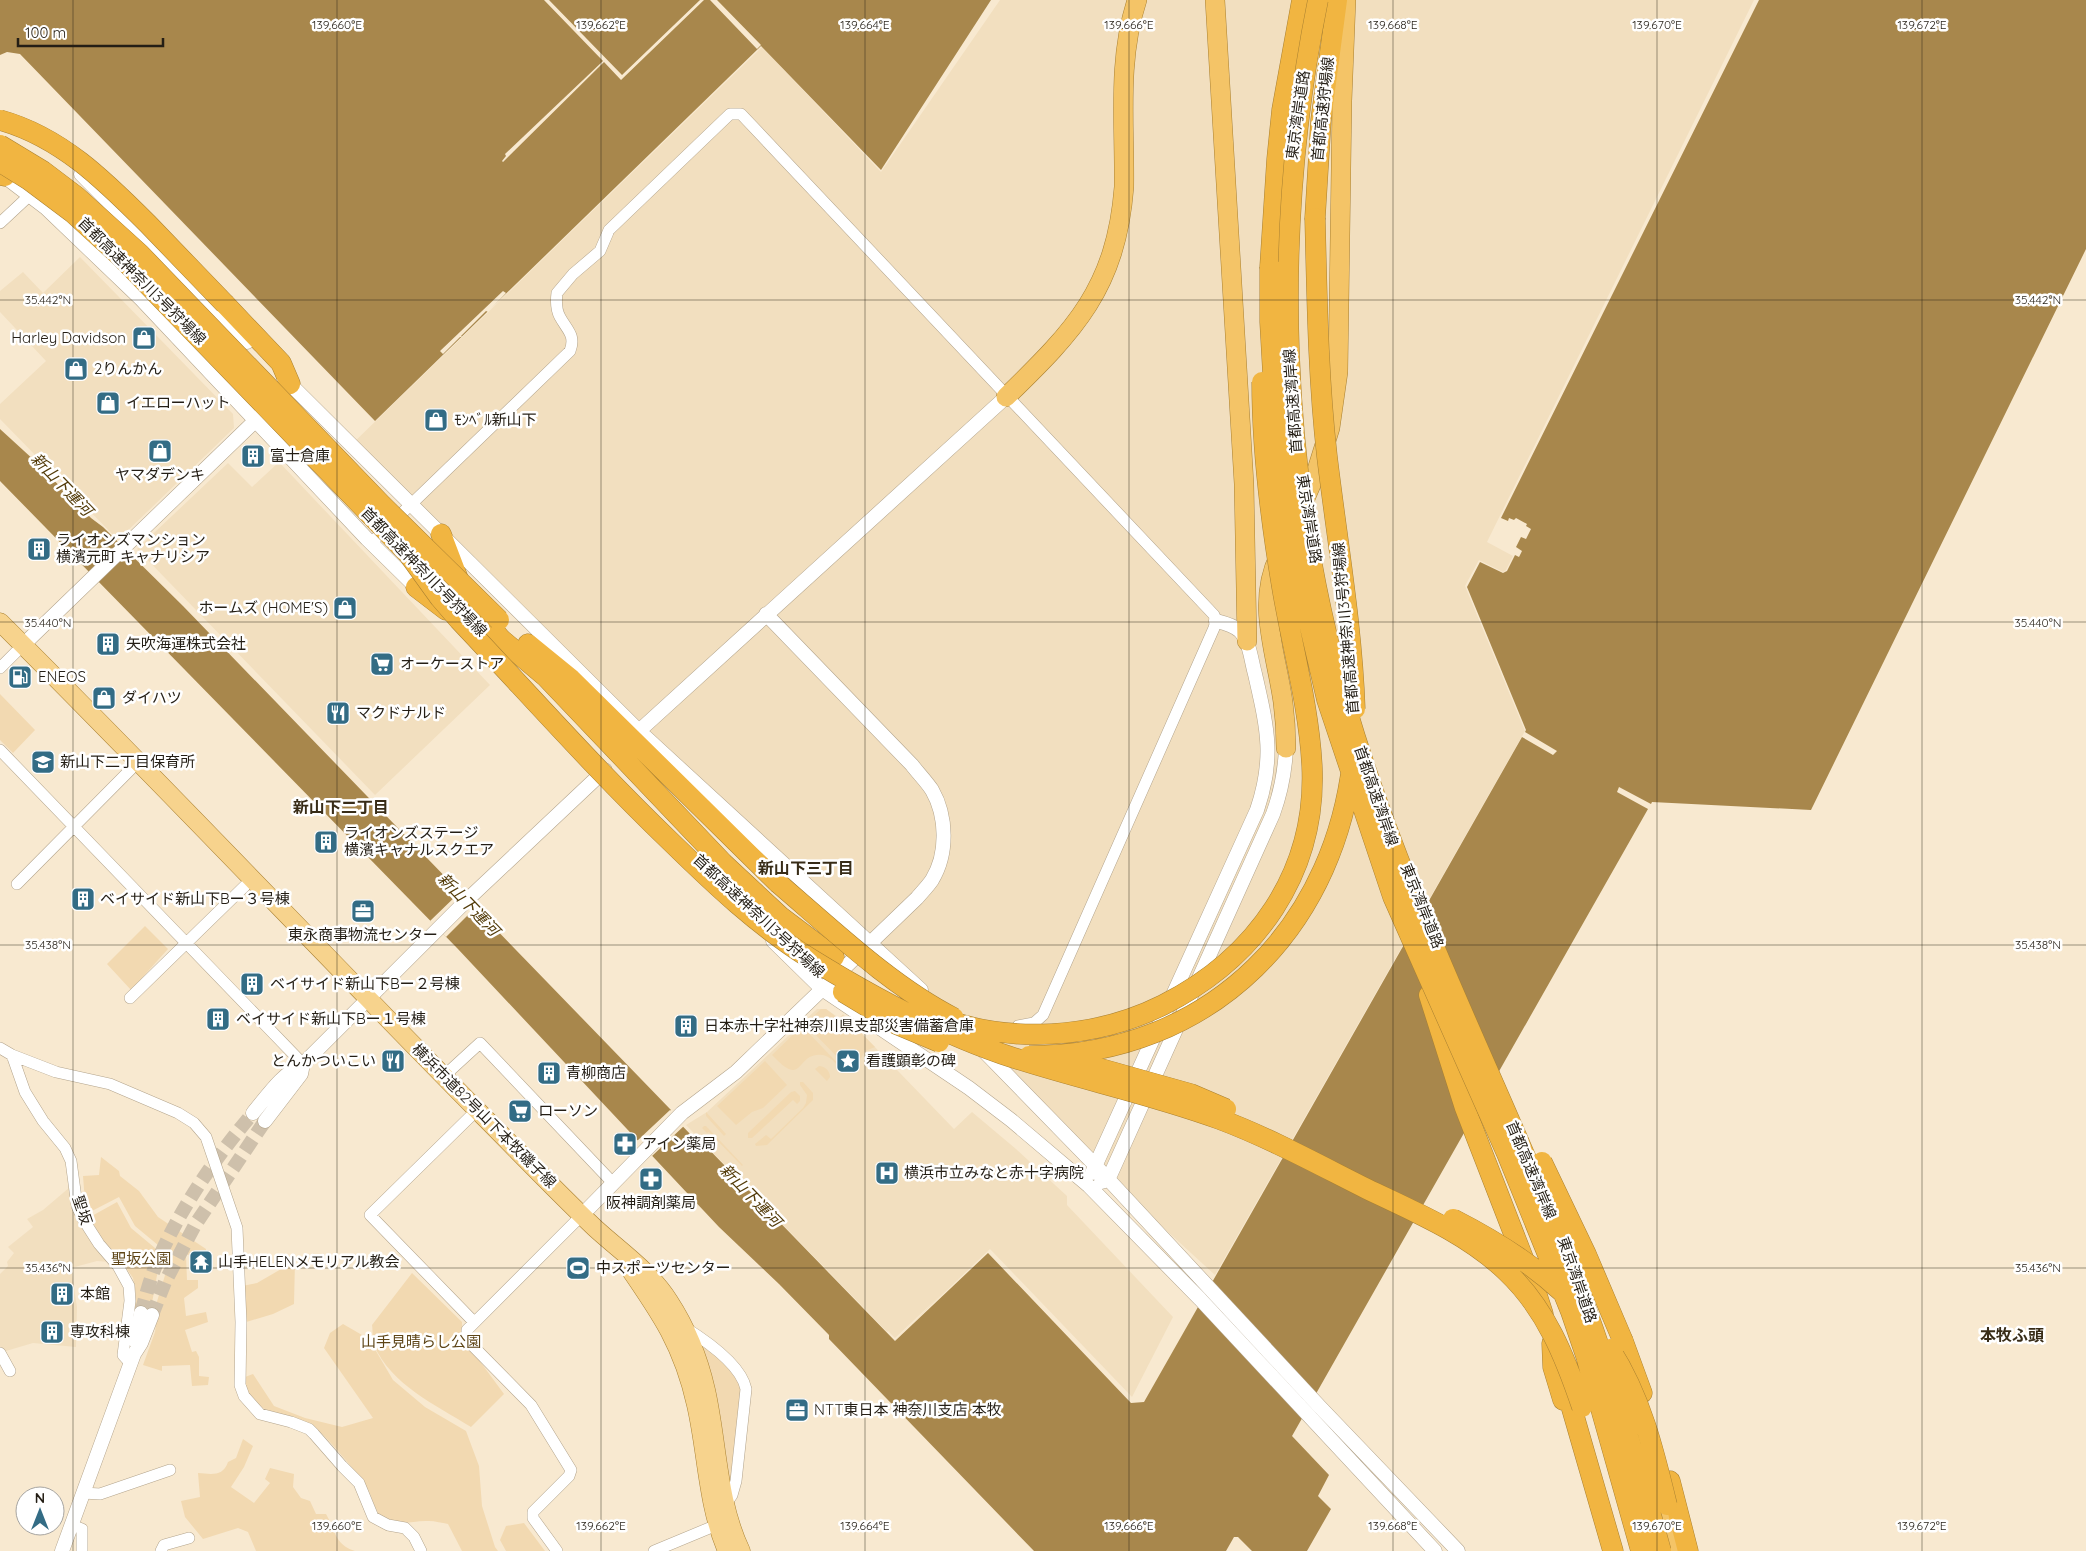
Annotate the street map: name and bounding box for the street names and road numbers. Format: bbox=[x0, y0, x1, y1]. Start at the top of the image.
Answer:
street label: 首都高速狩場線 bbox=[1308, 56, 1337, 162]
street label: 東京湾岸道路 bbox=[1282, 69, 1313, 161]
street label: 首都高速神奈川3号狩場線 bbox=[75, 213, 210, 348]
street label: 首都高速湾岸線 bbox=[1279, 348, 1306, 454]
street label: 東京湾岸道路 bbox=[1293, 473, 1326, 565]
street label: 首都高速神奈川3号狩場線 bbox=[357, 503, 491, 640]
street label: 首都高速神奈川3号狩場線 bbox=[1329, 541, 1362, 715]
street label: 首都高速湾岸線 bbox=[1350, 743, 1403, 849]
street label: 首都高速神奈川3号狩場線 bbox=[690, 850, 829, 982]
street label: 東京湾岸道路 bbox=[1397, 861, 1448, 951]
street label: 横浜市道82号山下本牧磯子線 bbox=[408, 1039, 561, 1192]
street label: 首都高速湾岸線 bbox=[1502, 1118, 1561, 1222]
street label: 聖坂 bbox=[69, 1193, 96, 1227]
street label: 東京湾岸道路 bbox=[1554, 1234, 1601, 1325]

